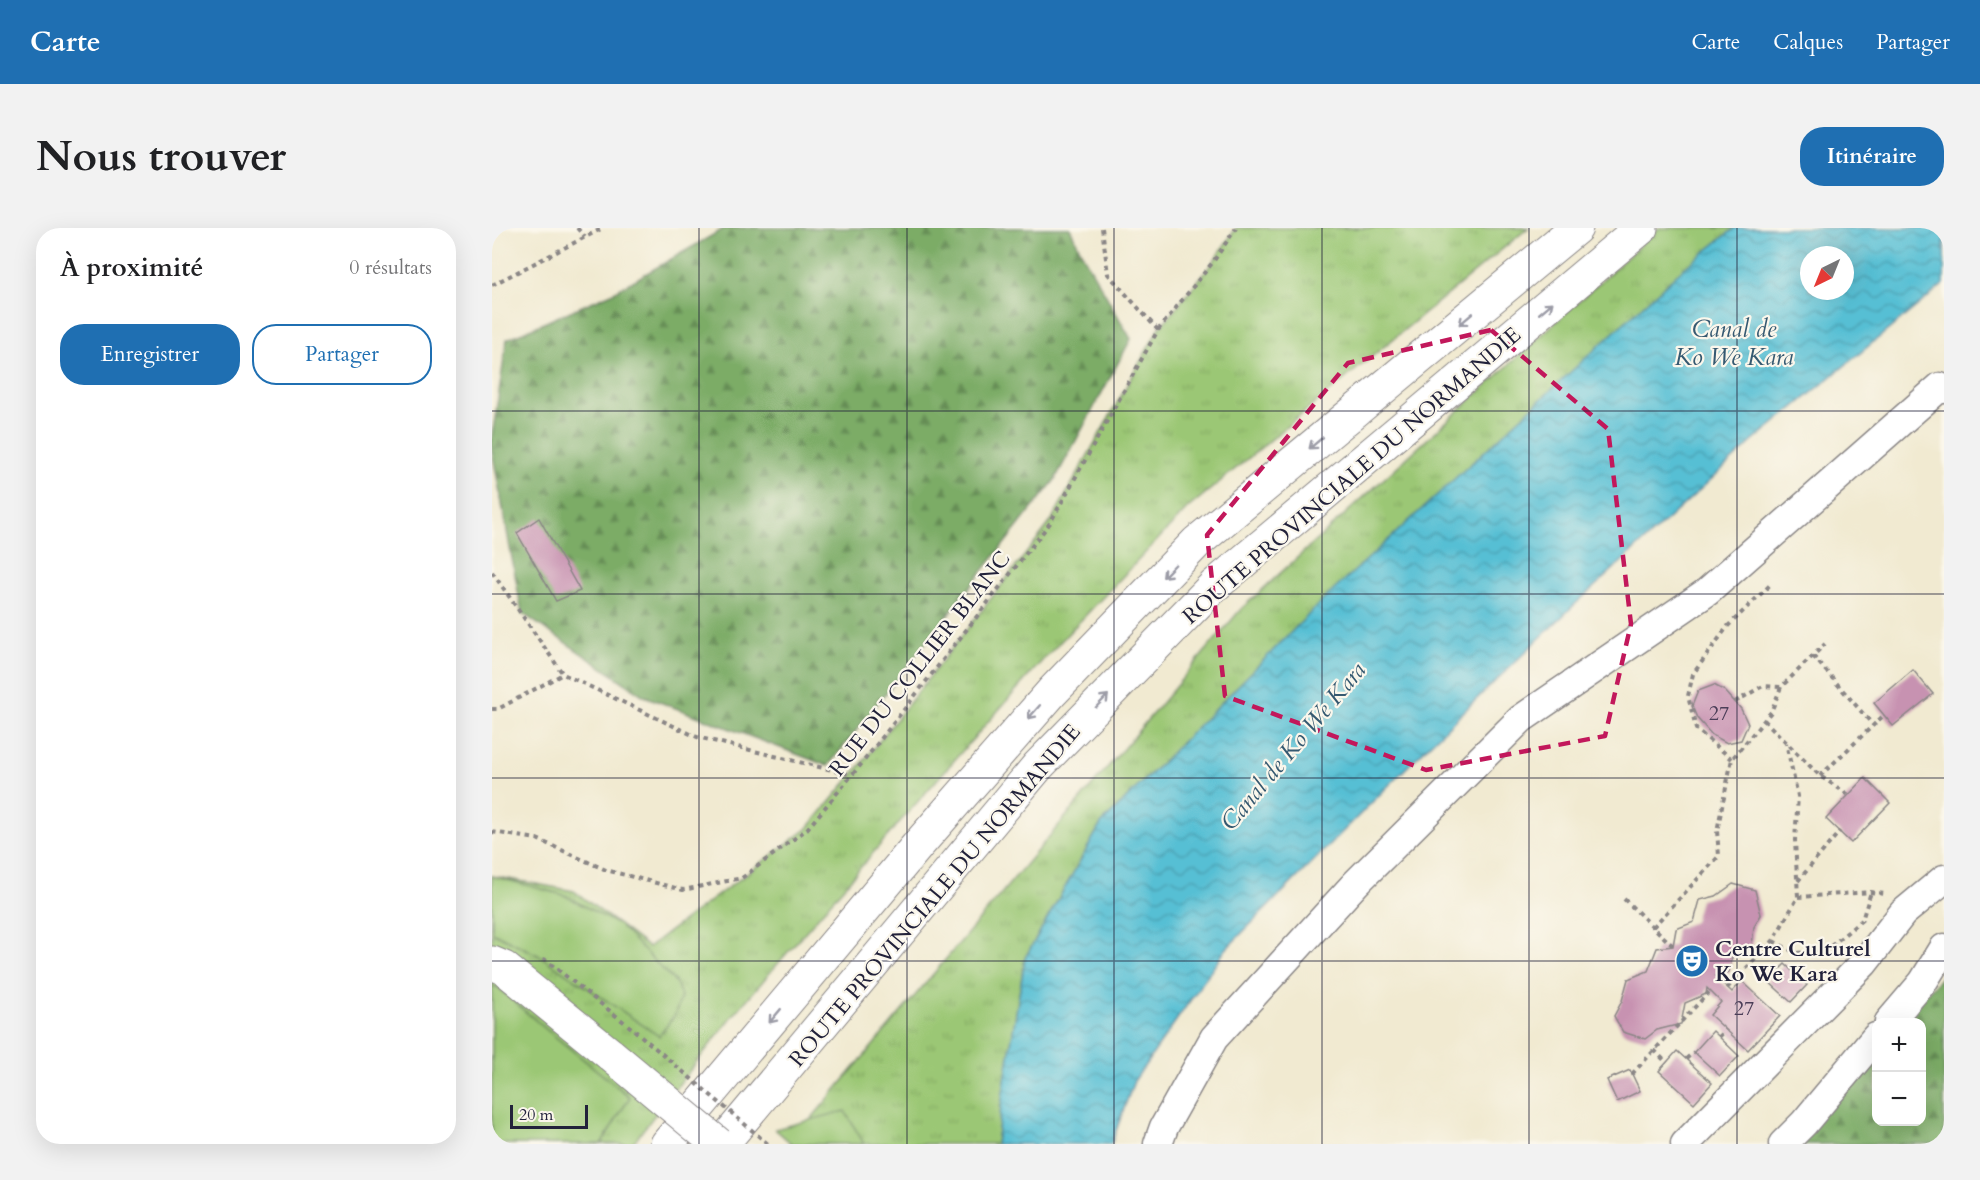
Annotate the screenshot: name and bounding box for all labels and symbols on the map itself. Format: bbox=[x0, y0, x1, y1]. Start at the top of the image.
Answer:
north arrow bbox=[1800, 246, 1854, 300]
one-way arrow bbox=[1538, 301, 1554, 314]
one-way arrow bbox=[1459, 312, 1474, 326]
water label: Canal de Ko We Kara bbox=[1674, 313, 1794, 374]
street label: ROUTE PROVINCIALE DU NORMANDIE bbox=[1176, 320, 1527, 631]
one-way arrow bbox=[1308, 437, 1324, 450]
street label: RUE DU COLLIER BLANC bbox=[822, 545, 1017, 783]
one-way arrow bbox=[1162, 563, 1176, 578]
water label: Canal de Ko We Kara bbox=[1213, 655, 1374, 837]
one-way arrow bbox=[1094, 694, 1109, 709]
house number: 27 bbox=[1709, 700, 1729, 727]
one-way arrow bbox=[1027, 704, 1041, 719]
street label: ROUTE PROVINCIALE DU NORMANDIE bbox=[782, 718, 1087, 1074]
place label: Centre Culturel Ko We Kara bbox=[1715, 934, 1871, 989]
theatre icon: Centre Culturel Ko We Kara bbox=[1674, 943, 1710, 979]
house number: 27 bbox=[1734, 995, 1754, 1022]
one-way arrow bbox=[769, 1008, 782, 1024]
scale bar bbox=[510, 1102, 588, 1130]

